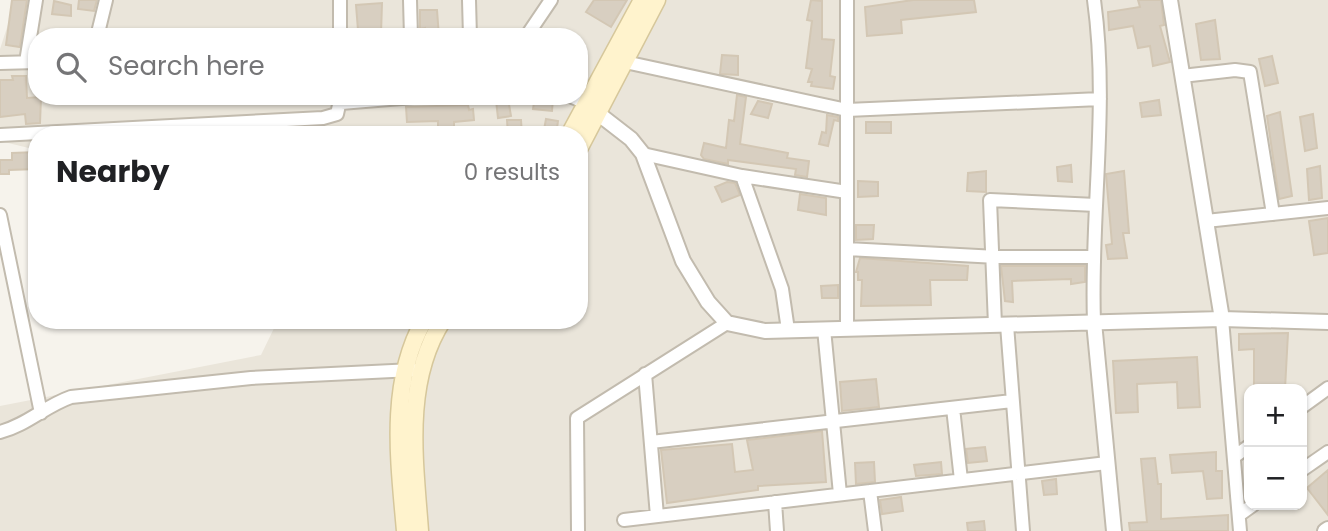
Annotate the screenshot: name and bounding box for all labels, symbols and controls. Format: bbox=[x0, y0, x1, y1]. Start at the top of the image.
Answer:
search box bbox=[28, 28, 588, 105]
icon: search bbox=[52, 48, 90, 86]
text: Search here bbox=[108, 48, 265, 84]
text: Nearby bbox=[56, 150, 170, 193]
text: 0 results bbox=[464, 156, 560, 188]
map controls bbox=[1244, 384, 1307, 510]
button: + bbox=[1244, 384, 1307, 447]
button: − bbox=[1244, 447, 1307, 510]

